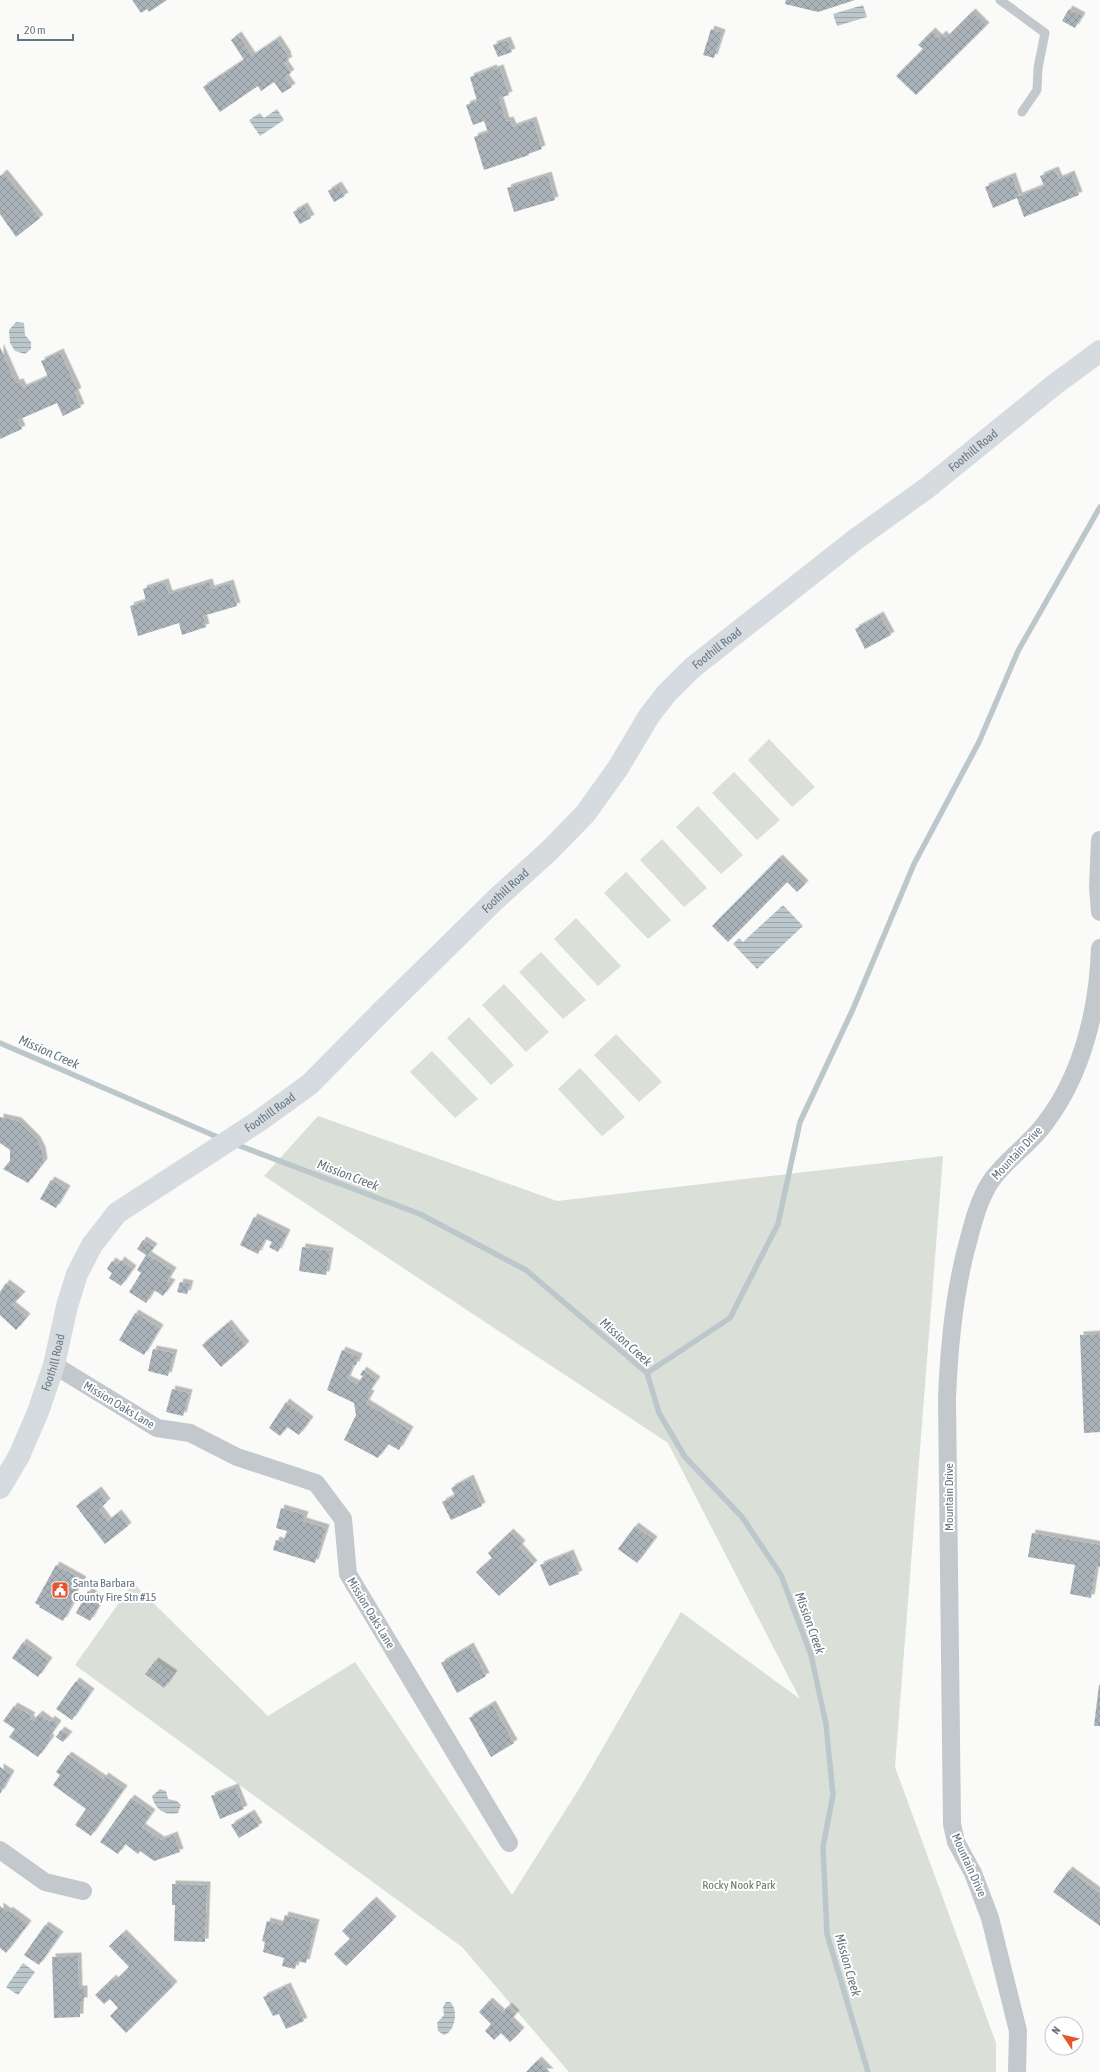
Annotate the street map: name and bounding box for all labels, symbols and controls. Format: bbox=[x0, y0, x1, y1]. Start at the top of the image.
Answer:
scale bar bbox=[18, 16, 73, 42]
text: 20 m bbox=[24, 23, 46, 37]
street label: Foothill Road bbox=[946, 427, 1001, 475]
street label: Foothill Road bbox=[689, 625, 744, 672]
street label: Foothill Road bbox=[479, 866, 532, 916]
water label: Mission Creek bbox=[16, 1032, 82, 1072]
street label: Foothill Road bbox=[242, 1090, 298, 1135]
street label: Mountain Drive bbox=[989, 1123, 1045, 1183]
water label: Mission Creek bbox=[315, 1156, 381, 1194]
water label: Mission Creek bbox=[597, 1315, 655, 1369]
street label: Foothill Road bbox=[39, 1333, 68, 1393]
street label: Mission Oaks Lane bbox=[81, 1378, 157, 1432]
street label: Mountain Drive bbox=[942, 1463, 956, 1531]
street label: Mission Oaks Lane bbox=[344, 1575, 398, 1651]
place label: Santa Barbara County Fire Stn #15 bbox=[73, 1576, 156, 1604]
public building icon: Santa Barbara County Fire Stn #15 bbox=[50, 1580, 70, 1600]
water label: Mission Creek bbox=[792, 1590, 828, 1656]
street label: Mountain Drive bbox=[949, 1831, 989, 1899]
park label: Rocky Nook Park bbox=[702, 1878, 776, 1892]
water label: Mission Creek bbox=[832, 1932, 864, 1998]
north arrow bbox=[1044, 2016, 1084, 2056]
text: N bbox=[1049, 2024, 1063, 2036]

